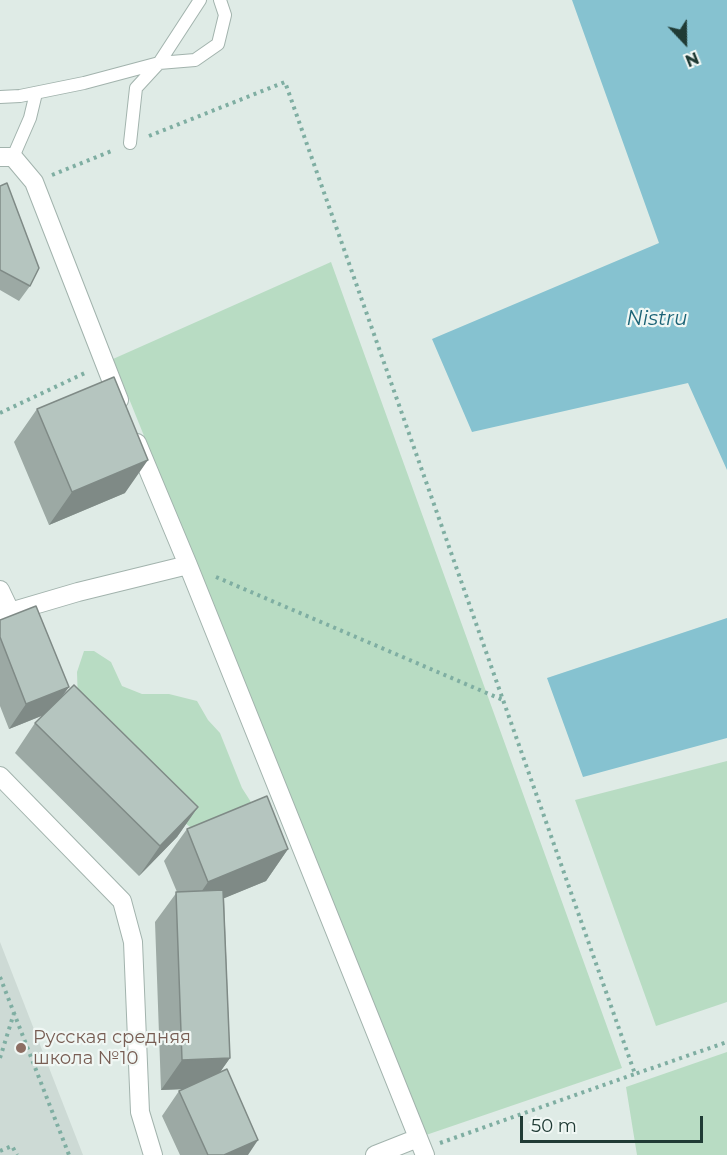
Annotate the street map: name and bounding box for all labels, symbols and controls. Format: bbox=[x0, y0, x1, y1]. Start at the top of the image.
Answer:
north arrow bbox=[655, 12, 715, 72]
text: N bbox=[682, 48, 701, 70]
water label: Nistru bbox=[627, 307, 687, 331]
place label: Русская средняя школа №10 bbox=[33, 1027, 191, 1070]
marker: Русская средняя школа №10 bbox=[14, 1041, 28, 1055]
scale bar bbox=[523, 1104, 706, 1142]
text: 50 m bbox=[531, 1115, 577, 1137]

